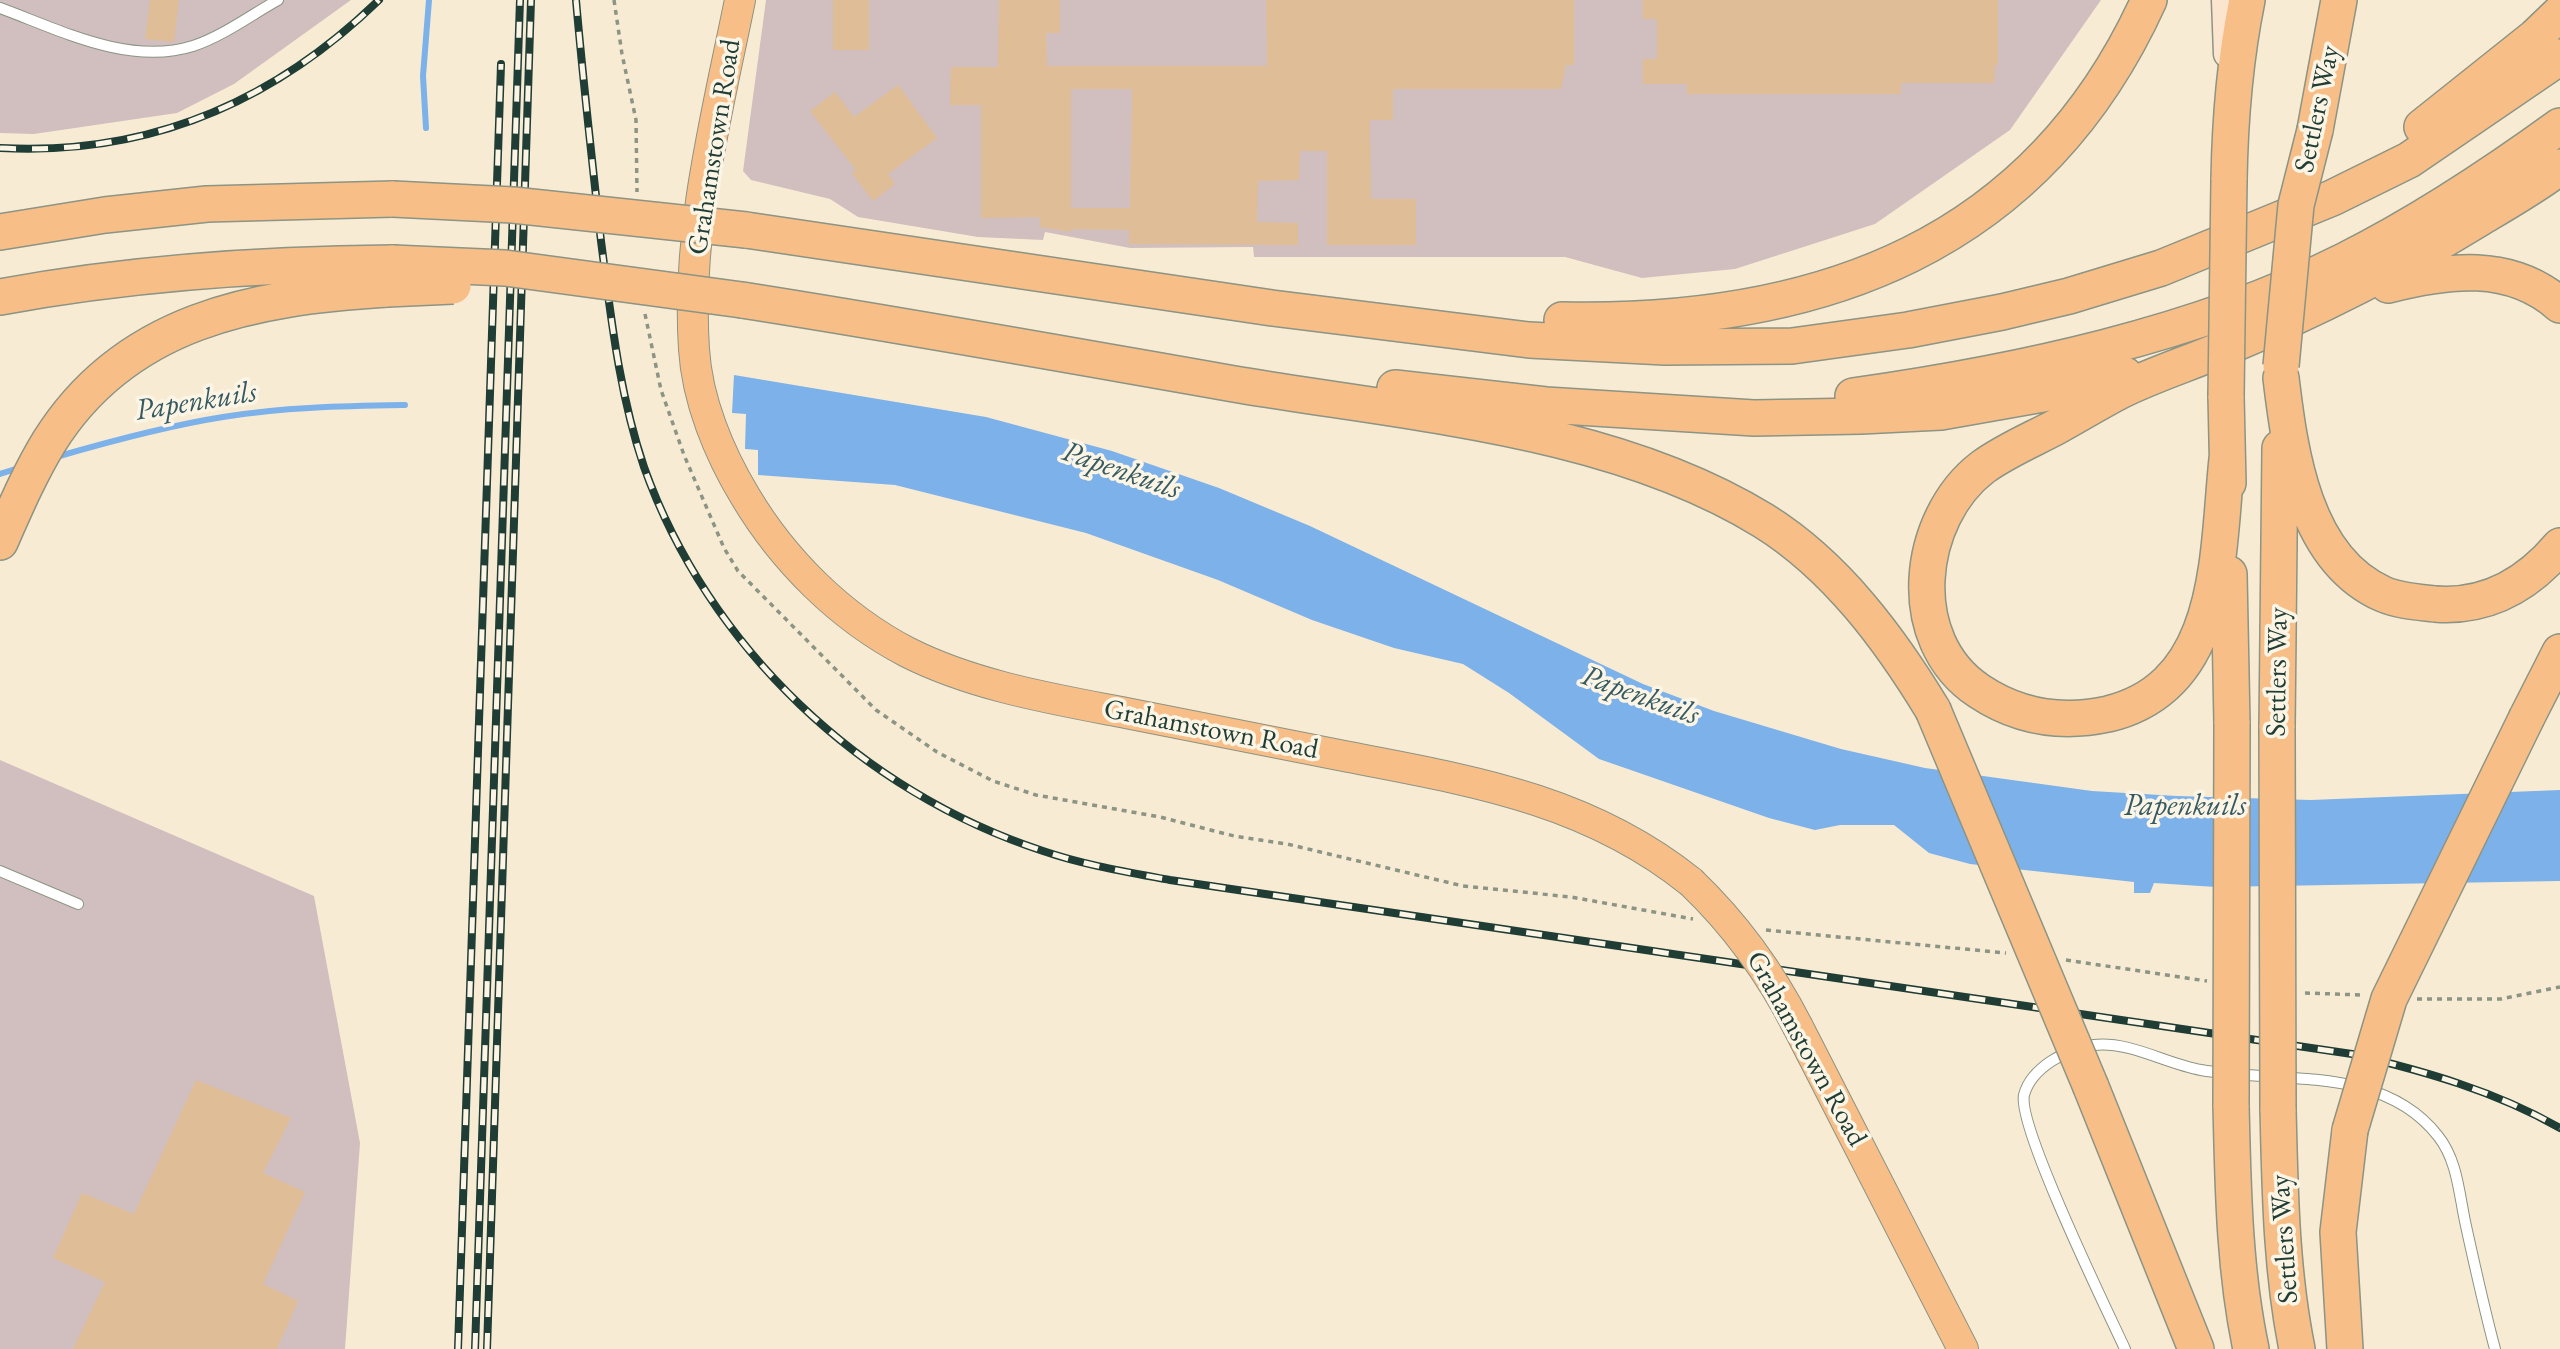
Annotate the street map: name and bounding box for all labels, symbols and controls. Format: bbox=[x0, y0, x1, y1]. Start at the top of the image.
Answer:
street label: Grahamstown Road bbox=[681, 37, 749, 257]
street label: Settlers Way bbox=[2288, 42, 2348, 176]
water label: Papenkuils bbox=[133, 375, 259, 429]
water label: Papenkuils bbox=[1057, 434, 1185, 508]
street label: Settlers Way bbox=[2260, 607, 2296, 737]
water label: Papenkuils bbox=[1576, 658, 1704, 734]
street label: Grahamstown Road bbox=[1101, 693, 1321, 767]
water label: Papenkuils bbox=[2124, 789, 2246, 825]
street label: Grahamstown Road bbox=[1739, 946, 1873, 1152]
street label: Settlers Way bbox=[2264, 1173, 2306, 1305]

